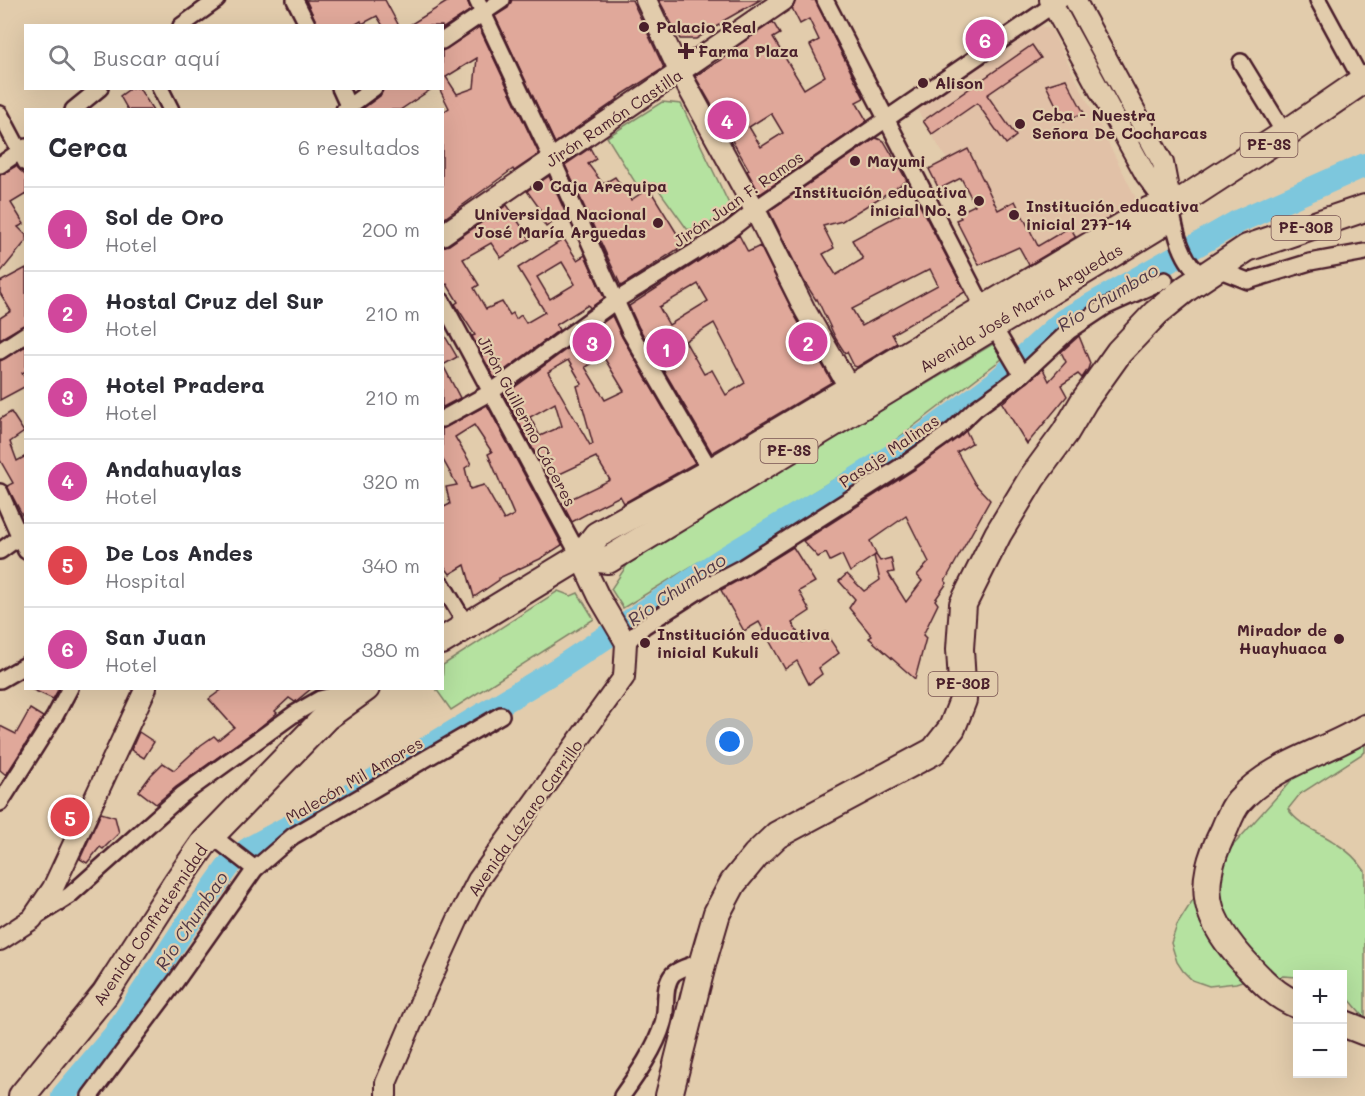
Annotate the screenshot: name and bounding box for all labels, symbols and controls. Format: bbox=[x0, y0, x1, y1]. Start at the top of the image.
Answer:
place label: Palacio Real bbox=[656, 16, 756, 37]
pin: 6 bbox=[966, 16, 1004, 62]
marker: Palacio Real bbox=[637, 20, 651, 34]
search box bbox=[24, 24, 444, 90]
place label: Farma Plaza bbox=[698, 40, 799, 61]
icon: search bbox=[45, 41, 78, 74]
text: Buscar aquí bbox=[93, 43, 221, 72]
marker: Farma Plaza bbox=[679, 44, 693, 58]
street label: Jirón Ramón Castilla bbox=[541, 64, 686, 171]
place label: Alison bbox=[935, 72, 983, 93]
marker: Alison bbox=[916, 76, 930, 90]
pin: 4 bbox=[708, 98, 746, 142]
place label: Ceba - Nuestra Señora De Cocharcas bbox=[1032, 104, 1207, 143]
marker: Ceba - Nuestra Señora De Cocharcas bbox=[1013, 117, 1027, 131]
text: Cerca bbox=[48, 130, 128, 164]
road number: PE-3S bbox=[1240, 133, 1298, 157]
text: 6 resultados bbox=[298, 134, 420, 160]
street label: Jirón Juan F. Ramos bbox=[669, 146, 807, 251]
place label: Mayumi bbox=[867, 150, 926, 171]
marker: Mayumi bbox=[848, 154, 862, 168]
place label: Caja Arequipa bbox=[550, 175, 667, 196]
marker: Caja Arequipa bbox=[531, 179, 545, 193]
place label: Institución educativa inicial No. 8 bbox=[794, 181, 967, 220]
marker: Institución educativa inicial No. 8 bbox=[972, 194, 986, 208]
place label: Institución educativa inicial 277-14 bbox=[1026, 195, 1199, 234]
text: Sol de Oro bbox=[105, 202, 224, 231]
place label: Universidad Nacional José María Arguedas bbox=[474, 203, 646, 242]
marker: Institución educativa inicial 277-14 bbox=[1007, 208, 1021, 222]
text: 1 bbox=[63, 216, 72, 242]
text: 200 m bbox=[362, 216, 420, 242]
marker: Universidad Nacional José María Arguedas bbox=[651, 216, 665, 230]
road number: PE-30B bbox=[1272, 216, 1340, 240]
text: Hotel bbox=[105, 231, 157, 257]
street label: Avenida José María Arguedas bbox=[915, 238, 1126, 377]
water label: Río Chumbao bbox=[1052, 257, 1163, 337]
text: Hostal Cruz del Sur bbox=[105, 286, 324, 315]
text: 2 bbox=[62, 300, 73, 326]
text: 210 m bbox=[365, 300, 420, 326]
text: Hotel bbox=[105, 315, 157, 341]
pin: 3 bbox=[572, 320, 612, 364]
pin: 2 bbox=[788, 320, 828, 364]
pin: 1 bbox=[646, 326, 686, 370]
street label: Jirón Guillermo Cáceres bbox=[473, 332, 581, 510]
text: Hotel Pradera bbox=[105, 370, 265, 399]
text: 3 bbox=[62, 384, 74, 410]
text: 210 m bbox=[365, 384, 420, 410]
text: Hotel bbox=[105, 399, 157, 425]
street label: Pasaje Malinas bbox=[835, 409, 943, 492]
road number: PE-3S bbox=[760, 439, 818, 463]
text: Andahuaylas bbox=[105, 454, 242, 483]
text: 4 bbox=[61, 468, 74, 494]
text: 320 m bbox=[362, 468, 420, 494]
text: Hotel bbox=[105, 483, 157, 509]
text: De Los Andes bbox=[105, 538, 253, 567]
water label: Río Chumbao bbox=[622, 547, 731, 631]
text: 5 bbox=[62, 552, 73, 578]
text: 340 m bbox=[362, 552, 420, 578]
text: Hospital bbox=[105, 567, 186, 593]
place label: Mirador de Huayhuaca bbox=[1237, 619, 1327, 658]
text: San Juan bbox=[105, 622, 206, 651]
place label: Institución educativa inicial Kukuli bbox=[657, 623, 830, 662]
marker: Mirador de Huayhuaca bbox=[1332, 632, 1346, 646]
text: 6 bbox=[61, 636, 74, 662]
text: 380 m bbox=[362, 636, 420, 662]
marker: Institución educativa inicial Kukuli bbox=[638, 636, 652, 650]
text: Hotel bbox=[105, 651, 157, 677]
road number: PE-30B bbox=[928, 672, 998, 696]
your location bbox=[715, 727, 744, 756]
street label: Malecón Mil Amores bbox=[281, 732, 426, 827]
street label: Avenida Lázaro Carrillo bbox=[462, 735, 587, 900]
pin: 5 bbox=[50, 794, 90, 840]
street label: Avenida Confraternidad bbox=[88, 840, 211, 1009]
water label: Río Chumbao bbox=[149, 866, 233, 974]
map controls bbox=[1293, 970, 1347, 1078]
button: + bbox=[1293, 970, 1347, 1024]
button: − bbox=[1293, 1024, 1347, 1078]

